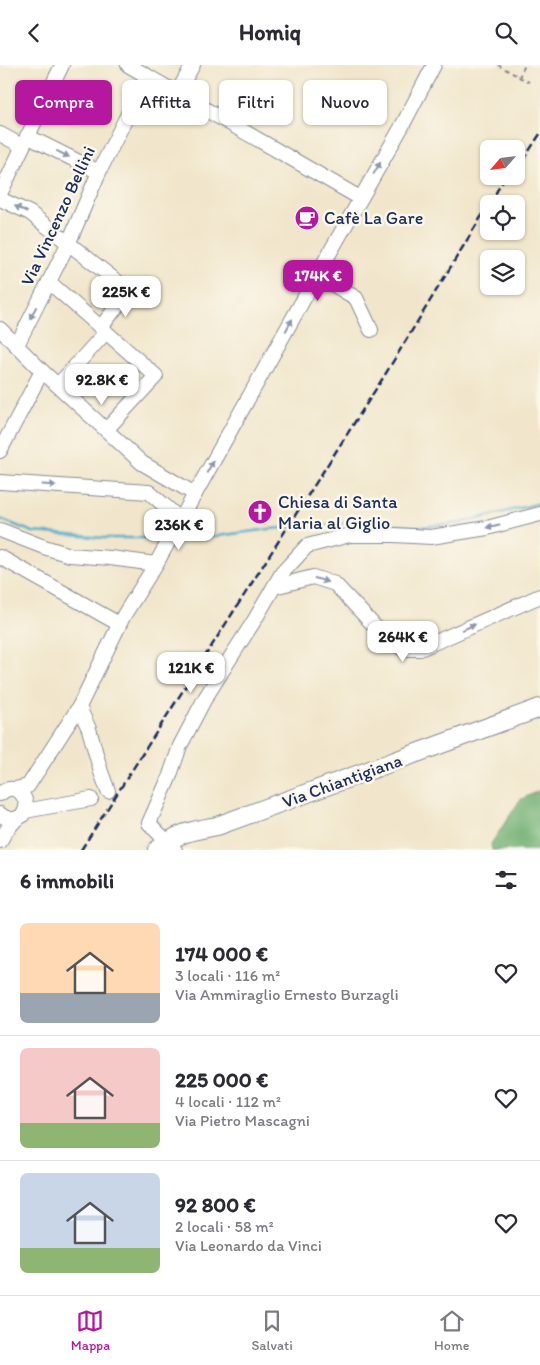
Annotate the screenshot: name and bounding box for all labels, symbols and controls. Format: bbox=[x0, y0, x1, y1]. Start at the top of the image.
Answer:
icon: back bbox=[20, 19, 48, 47]
text: Homiq bbox=[239, 19, 301, 46]
icon: search bbox=[492, 19, 520, 47]
chip: Compra bbox=[15, 80, 112, 125]
chip: Affitta bbox=[122, 80, 209, 125]
chip: Filtri bbox=[219, 80, 293, 125]
chip: Nuovo bbox=[303, 80, 387, 125]
north arrow bbox=[480, 140, 525, 185]
map controls bbox=[480, 140, 525, 295]
street label: Via Vincenzo Bellini bbox=[16, 143, 100, 289]
one-way arrow bbox=[56, 150, 70, 158]
one-way arrow bbox=[373, 161, 382, 175]
button: locate bbox=[480, 195, 525, 240]
one-way arrow bbox=[14, 204, 28, 212]
cafe icon: Cafè La Gare bbox=[294, 205, 320, 231]
place label: Cafè La Gare bbox=[324, 207, 423, 229]
button: layers bbox=[480, 250, 525, 295]
pin: 174K € bbox=[277, 259, 359, 302]
text: 174K € bbox=[294, 266, 342, 285]
pin: 225K € bbox=[85, 275, 167, 318]
text: 225K € bbox=[102, 282, 150, 301]
one-way arrow bbox=[29, 306, 37, 321]
one-way arrow bbox=[285, 317, 293, 332]
pin: 92.8K € bbox=[56, 363, 148, 406]
text: 92.8K € bbox=[76, 370, 128, 389]
one-way arrow bbox=[206, 459, 214, 474]
one-way arrow bbox=[41, 481, 57, 489]
place label: Chiesa di Santa Maria al Giglio bbox=[278, 491, 398, 534]
church icon: Chiesa di Santa Maria al Giglio bbox=[247, 499, 273, 525]
pin: 236K € bbox=[138, 509, 220, 551]
text: 236K € bbox=[155, 515, 203, 534]
one-way arrow bbox=[485, 522, 500, 530]
one-way arrow bbox=[314, 576, 329, 584]
pin: 264K € bbox=[362, 621, 444, 663]
one-way arrow bbox=[462, 622, 476, 630]
text: 264K € bbox=[378, 627, 428, 646]
pin: 121K € bbox=[150, 651, 232, 694]
text: 121K € bbox=[168, 658, 214, 677]
street label: Via Chiantigiana bbox=[279, 749, 405, 813]
icon: filters bbox=[492, 866, 520, 894]
text: 6 immobili bbox=[20, 868, 114, 893]
text: 174 000 € bbox=[175, 941, 268, 966]
icon: home bbox=[60, 943, 120, 1003]
icon: heart bbox=[492, 959, 520, 987]
text: 3 locali · 116 m² bbox=[175, 966, 280, 985]
text: Via Ammiraglio Ernesto Burzagli bbox=[175, 985, 399, 1004]
text: 225 000 € bbox=[175, 1067, 268, 1092]
icon: home bbox=[60, 1068, 120, 1128]
icon: heart bbox=[492, 1084, 520, 1112]
text: 4 locali · 112 m² bbox=[175, 1092, 281, 1111]
text: Via Pietro Mascagni bbox=[175, 1111, 310, 1130]
text: 92 800 € bbox=[175, 1192, 256, 1217]
icon: home bbox=[60, 1193, 120, 1253]
icon: heart bbox=[492, 1209, 520, 1237]
text: 2 locali · 58 m² bbox=[175, 1217, 274, 1236]
text: Via Leonardo da Vinci bbox=[175, 1236, 322, 1255]
tab: Mappa bbox=[71, 1307, 110, 1354]
tab: Salvati bbox=[251, 1307, 293, 1354]
tab: Home bbox=[434, 1307, 469, 1354]

